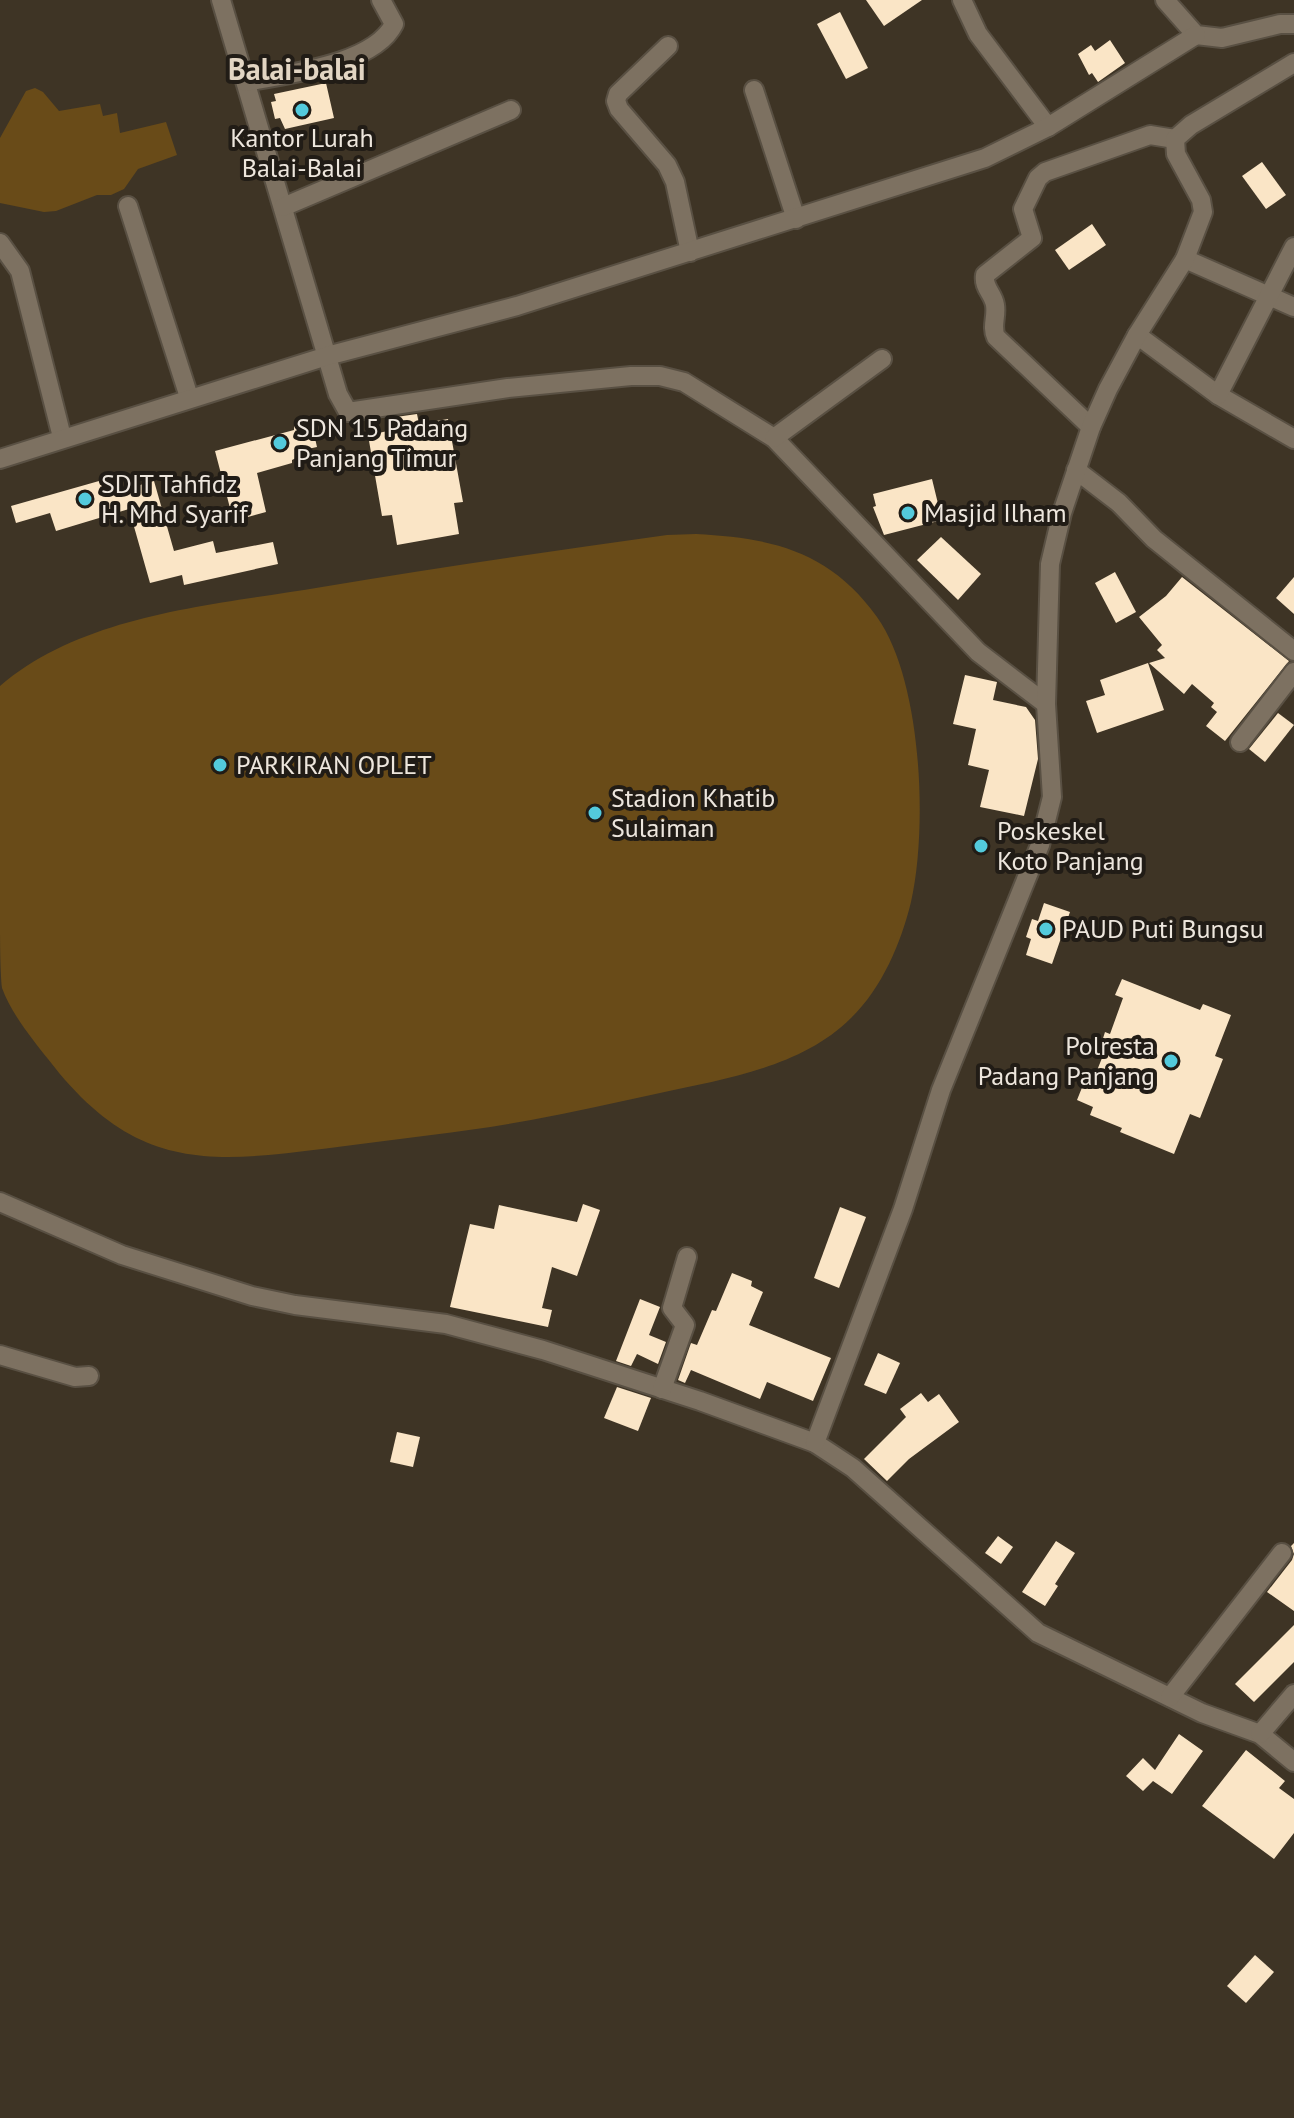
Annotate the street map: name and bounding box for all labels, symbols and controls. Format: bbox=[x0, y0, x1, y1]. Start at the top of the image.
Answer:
district label: Balai-balai bbox=[228, 49, 366, 88]
marker: Kantor Lurah Balai-Balai bbox=[293, 101, 311, 119]
place label: Kantor Lurah Balai-Balai bbox=[230, 121, 374, 184]
place label: SDN 15 Padang Panjang Timur bbox=[296, 411, 468, 474]
marker: SDN 15 Padang Panjang Timur bbox=[271, 434, 289, 452]
place label: SDIT Tahfidz H. Mhd Syarif bbox=[101, 467, 249, 530]
marker: SDIT Tahfidz H. Mhd Syarif bbox=[76, 490, 94, 508]
place label: Masjid Ilham bbox=[924, 496, 1067, 529]
marker: Masjid Ilham bbox=[899, 504, 917, 522]
place label: PARKIRAN OPLET bbox=[236, 748, 432, 781]
marker: PARKIRAN OPLET bbox=[211, 756, 229, 774]
place label: Stadion Khatib Sulaiman bbox=[611, 781, 775, 844]
marker: Stadion Khatib Sulaiman bbox=[586, 804, 604, 822]
place label: Poskeskel Koto Panjang bbox=[997, 814, 1144, 877]
marker: Poskeskel Koto Panjang bbox=[972, 837, 990, 855]
place label: PAUD Puti Bungsu bbox=[1062, 912, 1264, 945]
marker: PAUD Puti Bungsu bbox=[1037, 920, 1055, 938]
place label: Polresta Padang Panjang bbox=[978, 1029, 1155, 1092]
marker: Polresta Padang Panjang bbox=[1162, 1052, 1180, 1070]

